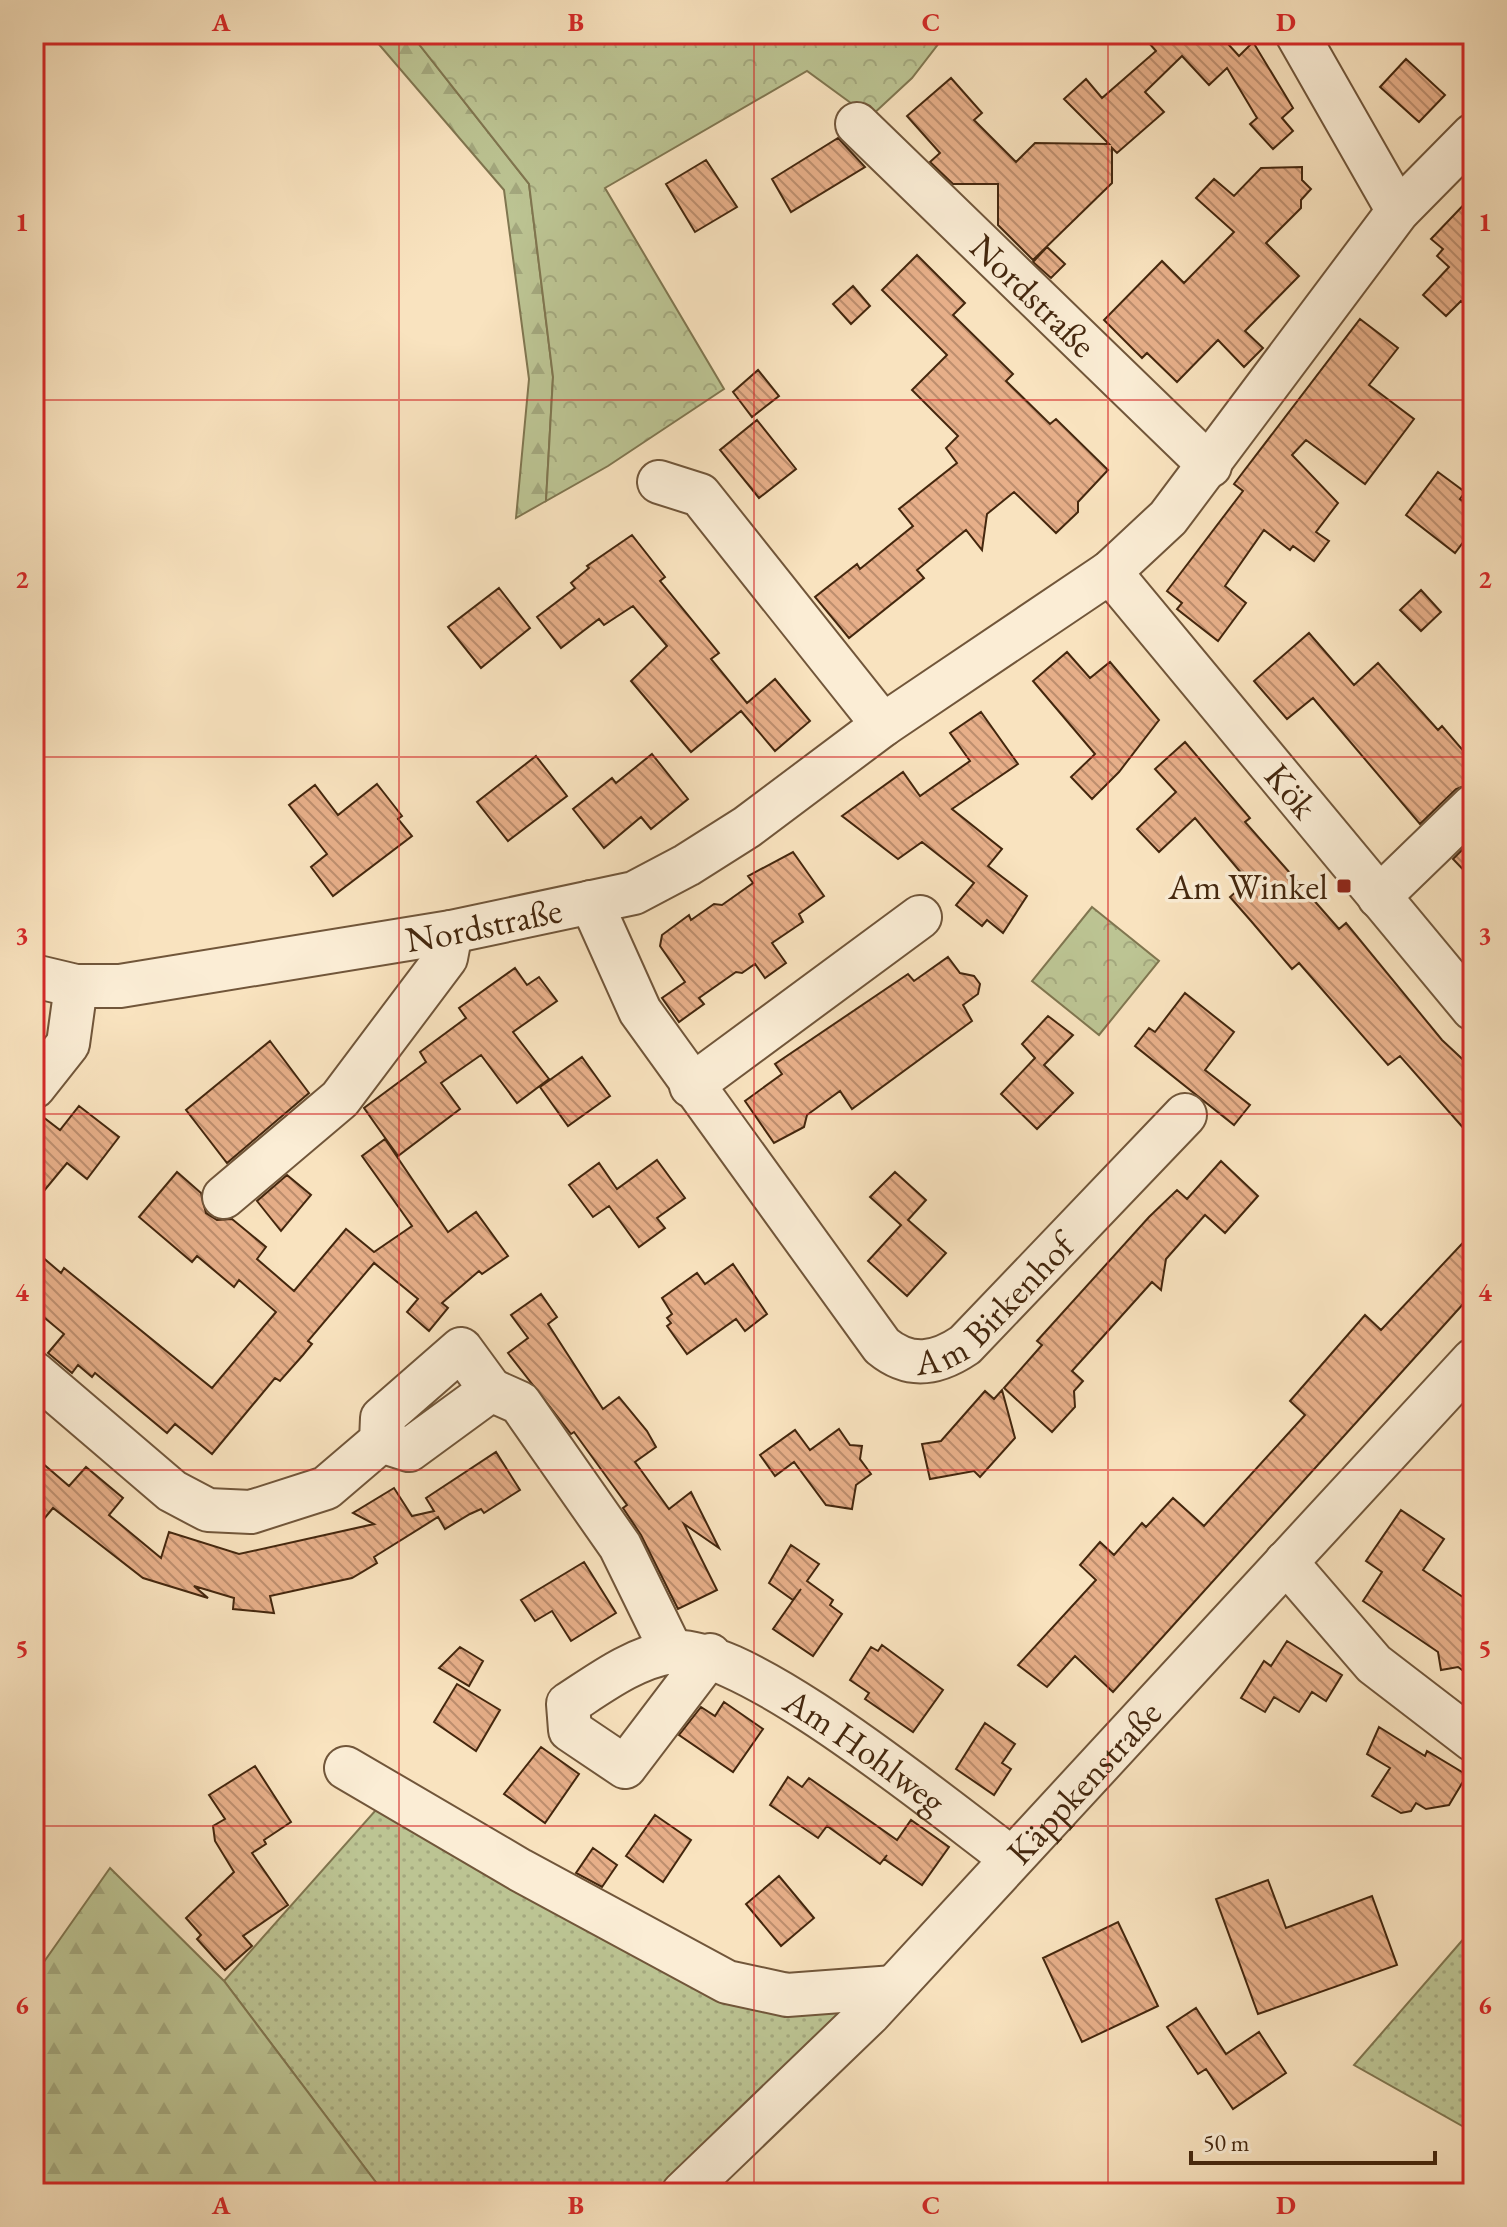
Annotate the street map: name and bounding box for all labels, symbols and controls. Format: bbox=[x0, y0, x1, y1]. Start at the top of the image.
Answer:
text: A bbox=[211, 5, 231, 39]
text: B bbox=[568, 5, 584, 39]
text: C bbox=[922, 5, 940, 39]
text: D bbox=[1276, 5, 1296, 39]
text: 1 bbox=[15, 205, 29, 239]
text: 1 bbox=[1478, 205, 1492, 239]
street label: Nordstraße bbox=[961, 223, 1107, 367]
text: 2 bbox=[15, 562, 29, 596]
text: 2 bbox=[1478, 562, 1492, 596]
street label: Kök bbox=[1255, 753, 1329, 829]
place label: Am Winkel bbox=[1167, 863, 1328, 910]
marker: Am Winkel bbox=[1335, 877, 1353, 895]
street label: Nordstraße bbox=[402, 886, 566, 963]
text: 3 bbox=[15, 918, 29, 952]
text: 3 bbox=[1478, 918, 1492, 952]
street label: Am Birkenhof bbox=[911, 1219, 1087, 1386]
text: 4 bbox=[15, 1275, 29, 1309]
text: 4 bbox=[1478, 1275, 1492, 1309]
text: 5 bbox=[15, 1631, 29, 1665]
text: 5 bbox=[1478, 1631, 1492, 1665]
street label: Am Hohlweg bbox=[775, 1677, 956, 1824]
street label: Käppkenstraße bbox=[996, 1690, 1171, 1874]
text: 6 bbox=[15, 1988, 29, 2022]
text: 6 bbox=[1478, 1988, 1492, 2022]
scale bar bbox=[1191, 2115, 1435, 2165]
text: 50 m bbox=[1203, 2127, 1250, 2158]
text: A bbox=[211, 2188, 231, 2222]
text: B bbox=[568, 2188, 584, 2222]
text: C bbox=[922, 2188, 940, 2222]
text: D bbox=[1276, 2188, 1296, 2222]

